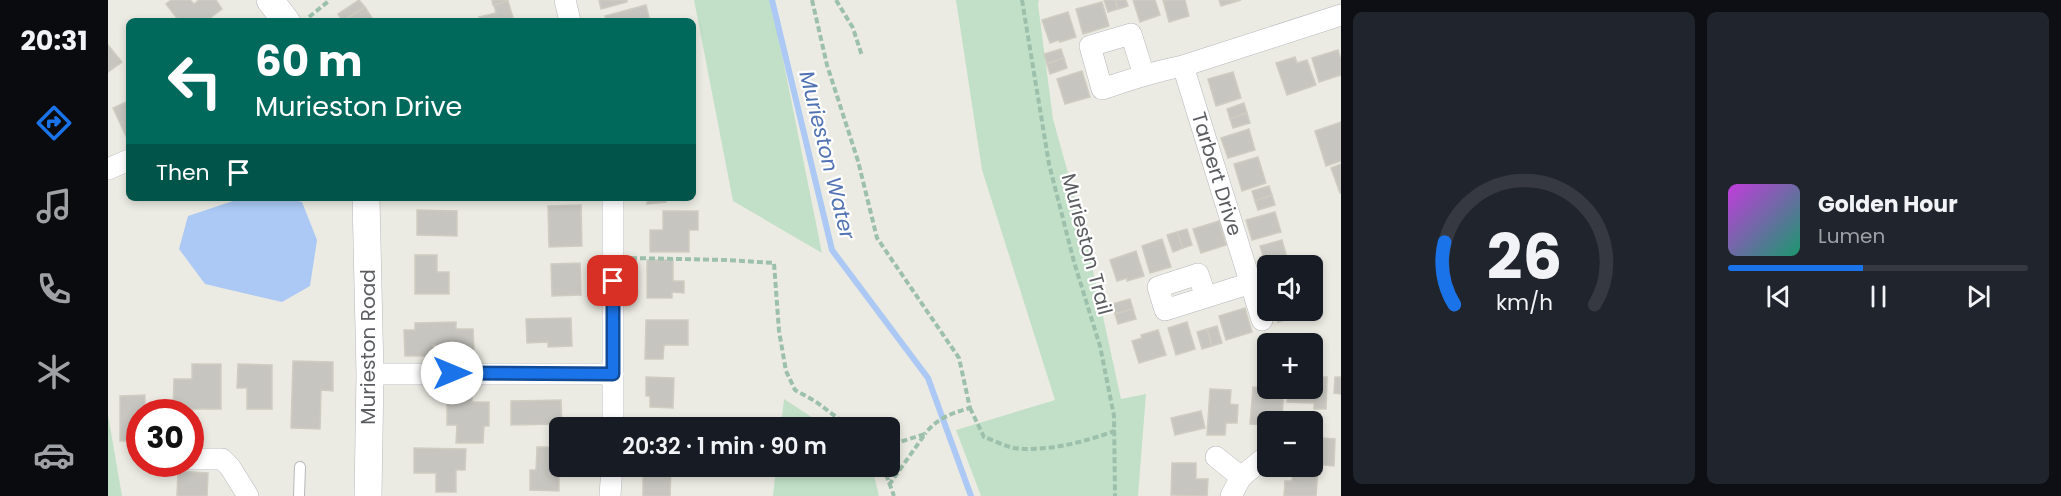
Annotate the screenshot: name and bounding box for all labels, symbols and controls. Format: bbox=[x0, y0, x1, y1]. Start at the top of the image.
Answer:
text: 20:31 bbox=[20, 22, 88, 59]
text: 60 m bbox=[255, 32, 363, 91]
icon: left bbox=[156, 42, 234, 120]
water label: Murieston Water bbox=[793, 68, 863, 243]
text: Murieston Drive bbox=[255, 88, 462, 125]
icon: directions bbox=[33, 102, 75, 144]
street label: Tarbert Drive bbox=[1185, 109, 1249, 239]
icon: arrive bbox=[222, 156, 255, 189]
text: Then bbox=[156, 157, 210, 188]
street label: Murieston Trail bbox=[1055, 170, 1119, 318]
icon: music bbox=[33, 185, 75, 227]
text: Golden Hour bbox=[1818, 189, 1958, 220]
text: 26 bbox=[1486, 213, 1562, 301]
text: Lumen bbox=[1818, 222, 1885, 250]
pin bbox=[587, 255, 638, 306]
map controls bbox=[1257, 255, 1323, 477]
button: sound bbox=[1257, 255, 1323, 321]
icon: arrive bbox=[596, 264, 629, 297]
icon: phone bbox=[33, 268, 75, 310]
street label: Murieston Road bbox=[354, 269, 382, 425]
icon: previous bbox=[1762, 280, 1795, 313]
icon: pause bbox=[1862, 280, 1895, 313]
icon: next bbox=[1962, 280, 1995, 313]
text: km/h bbox=[1495, 287, 1553, 318]
button: + bbox=[1257, 333, 1323, 399]
position arrow bbox=[420, 341, 484, 405]
icon: climate bbox=[33, 351, 75, 393]
speed limit sign: 30 bbox=[126, 399, 204, 477]
button: − bbox=[1257, 411, 1323, 477]
text: 20:32 · 1 min · 90 m bbox=[622, 431, 827, 462]
icon: car bbox=[33, 434, 75, 476]

